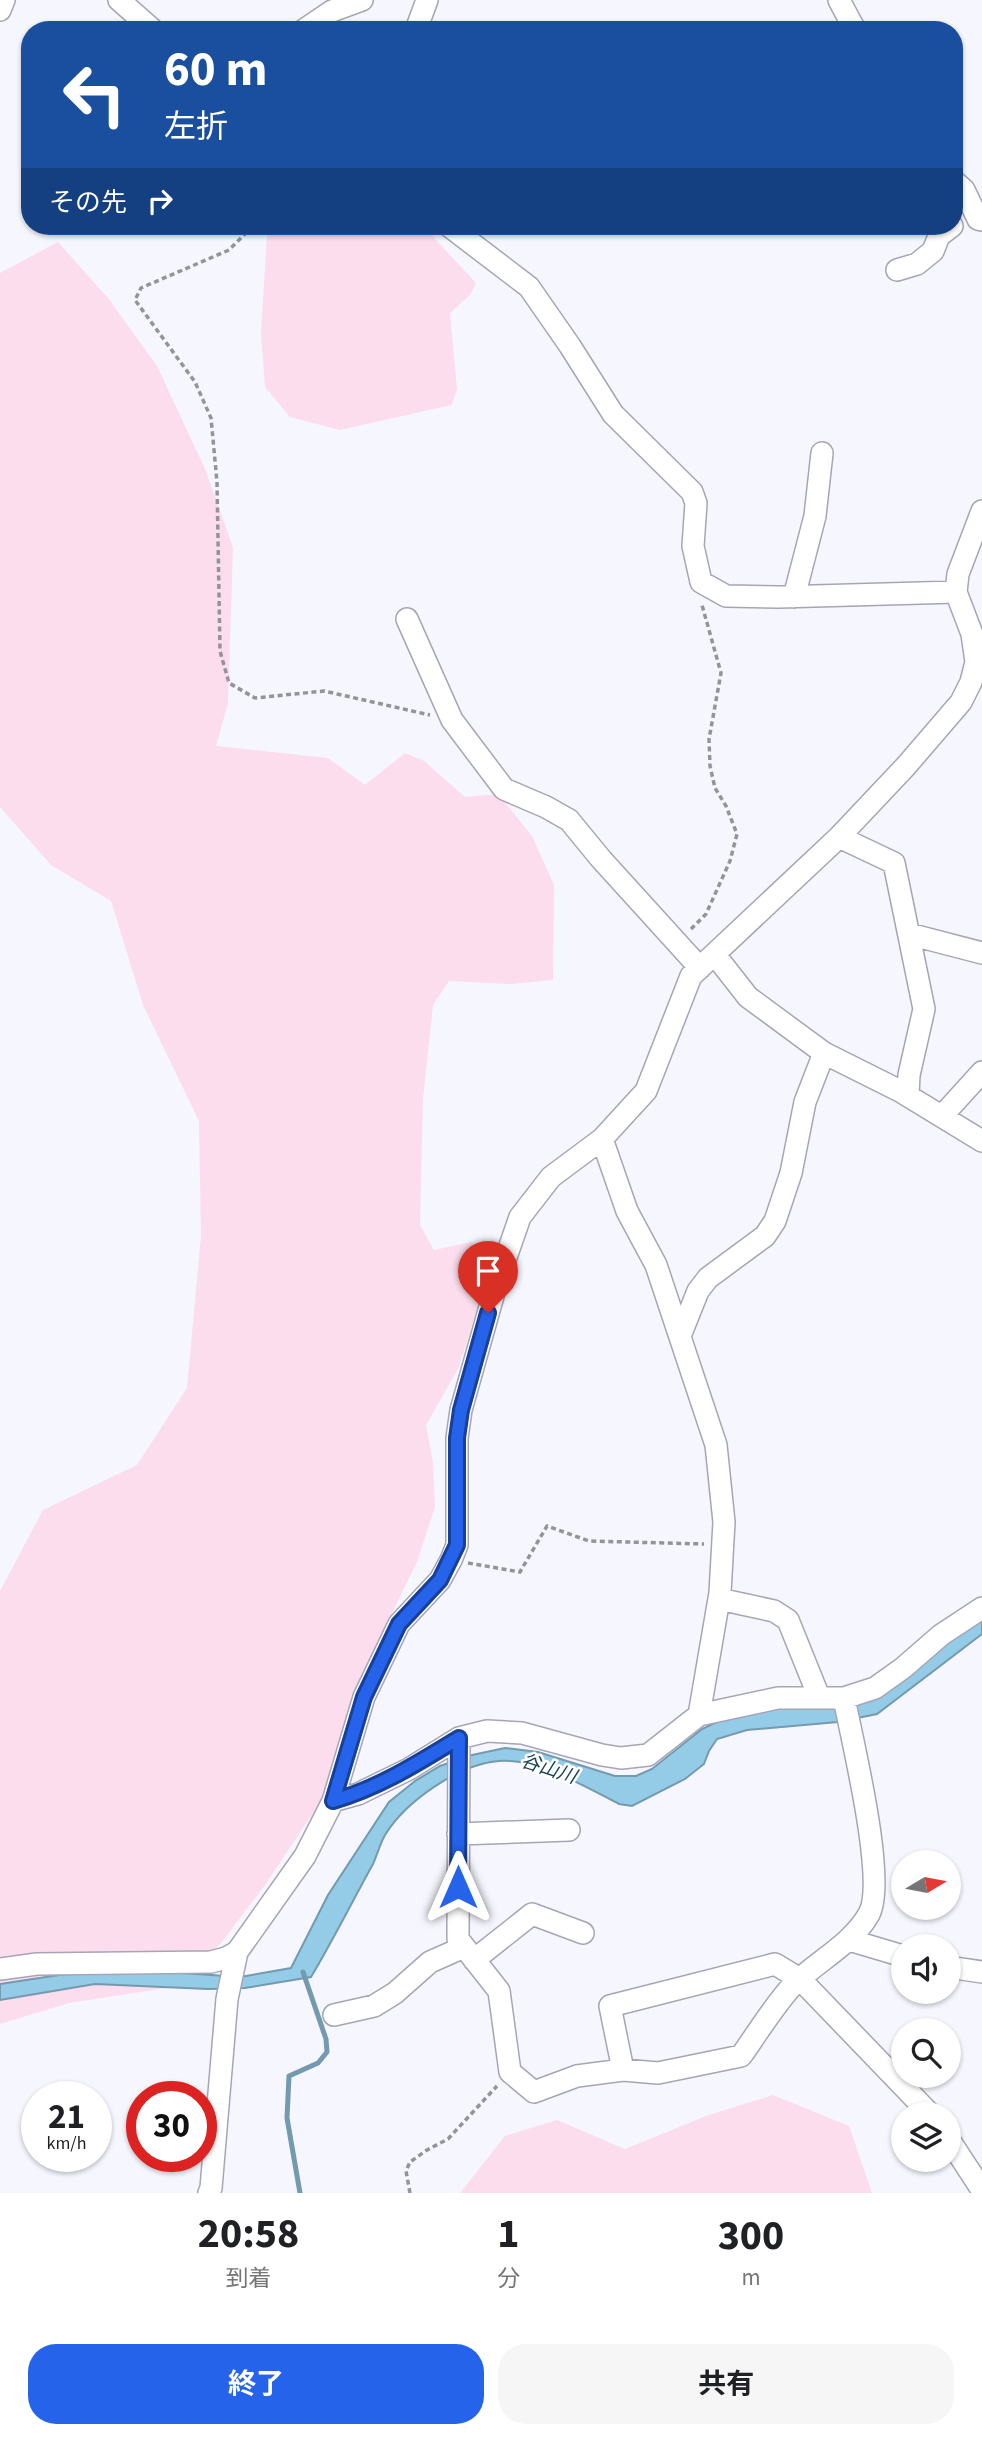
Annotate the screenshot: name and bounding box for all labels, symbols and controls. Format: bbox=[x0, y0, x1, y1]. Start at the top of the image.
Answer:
text: 60 m bbox=[164, 35, 268, 105]
icon: left bbox=[49, 49, 140, 140]
text: 左折 bbox=[164, 104, 228, 150]
icon: right bbox=[141, 182, 179, 220]
text: その先 bbox=[49, 184, 127, 221]
pin bbox=[458, 1241, 518, 1313]
icon: arrive bbox=[469, 1252, 507, 1290]
water label: 谷山川 bbox=[517, 1748, 582, 1792]
position arrow bbox=[421, 1850, 495, 1924]
north arrow bbox=[891, 1850, 961, 1920]
map controls bbox=[891, 1850, 961, 2172]
button: sound bbox=[891, 1934, 961, 2004]
button: search bbox=[891, 2018, 961, 2088]
speed limit sign: 30 bbox=[126, 2081, 217, 2172]
text: 21 bbox=[48, 2092, 85, 2142]
button: layers bbox=[891, 2102, 961, 2172]
text: km/h bbox=[47, 2131, 86, 2156]
text: 20:58 bbox=[198, 2204, 299, 2264]
text: 1 bbox=[497, 2204, 519, 2264]
text: 300 bbox=[718, 2206, 784, 2266]
text: m bbox=[741, 2261, 760, 2294]
text: 到着 bbox=[225, 2262, 271, 2295]
text: 分 bbox=[497, 2262, 520, 2295]
button: 終了 bbox=[28, 2344, 484, 2424]
button: 共有 bbox=[498, 2344, 954, 2424]

